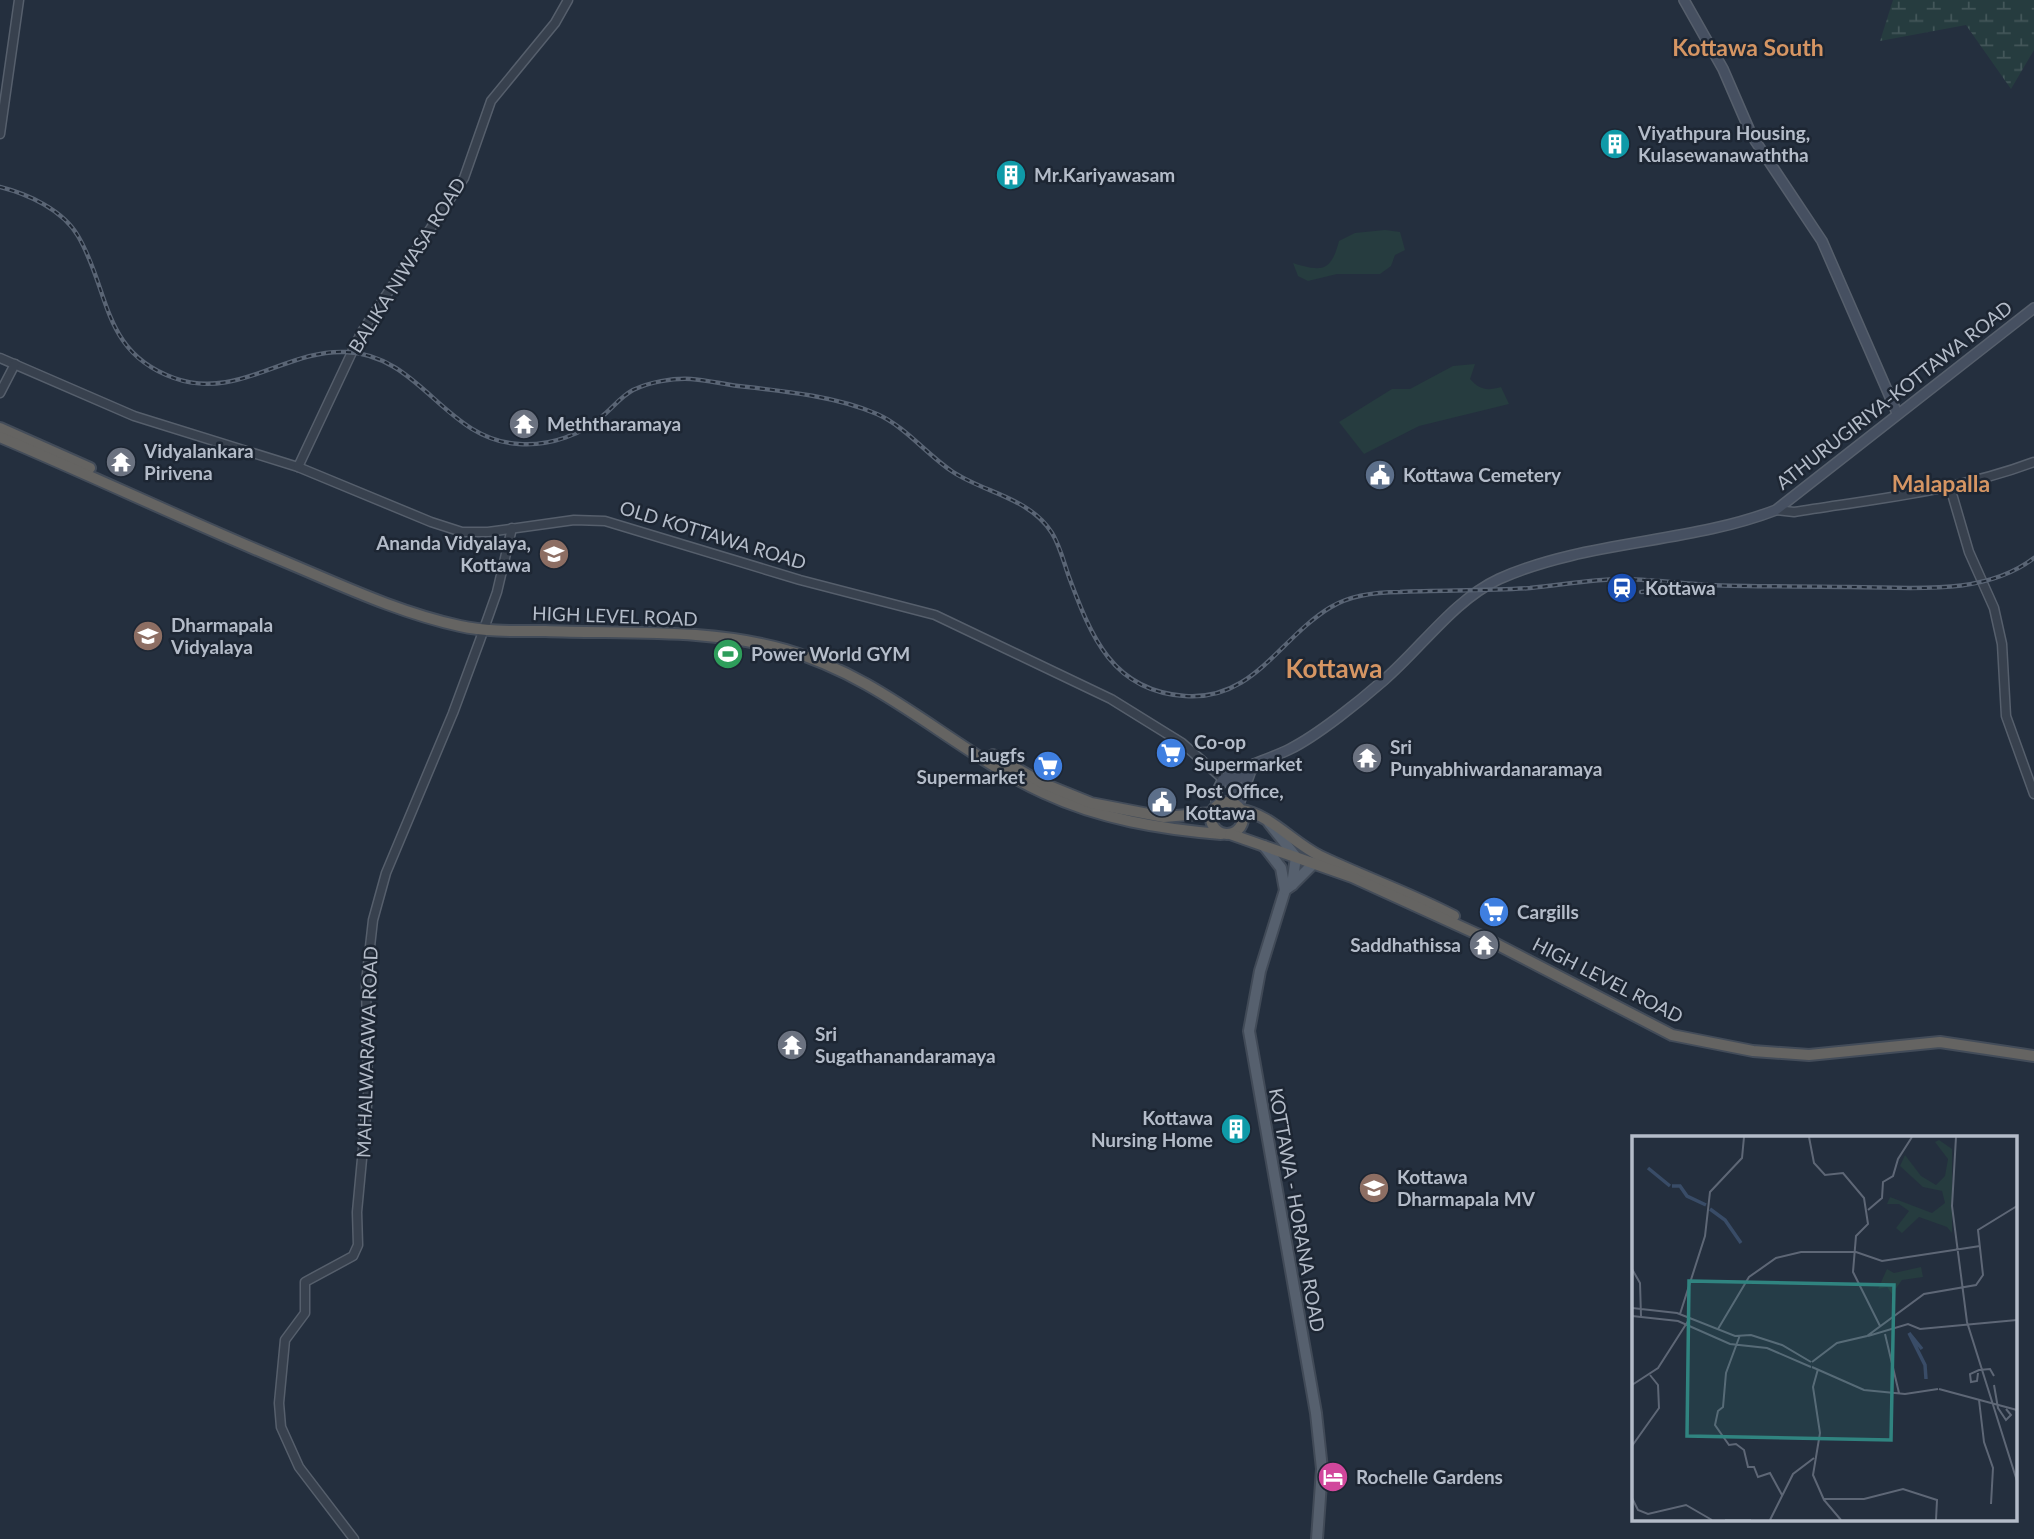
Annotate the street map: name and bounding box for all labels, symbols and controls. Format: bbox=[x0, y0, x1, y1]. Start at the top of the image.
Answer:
district label: Kottawa South bbox=[1672, 33, 1824, 61]
place label: Viyathpura Housing, Kulasewanawaththa bbox=[1637, 121, 1810, 166]
building icon: Viyathpura Housing, Kulasewanawaththa bbox=[1598, 127, 1632, 161]
building icon: Mr.Kariyawasam bbox=[994, 158, 1028, 192]
place label: Mr.Kariyawasam bbox=[1034, 163, 1175, 186]
street label: BALIKA NIWASA ROAD bbox=[343, 173, 470, 357]
street label: ATHURUGIRIYA-KOTTAWA ROAD bbox=[1771, 295, 2016, 494]
temple icon: Meththaramaya bbox=[507, 407, 541, 441]
place label: Meththaramaya bbox=[547, 412, 681, 435]
place label: Vidyalankara Pirivena bbox=[143, 439, 254, 484]
temple icon: Vidyalankara Pirivena bbox=[104, 445, 138, 479]
public building icon: Kottawa Cemetery bbox=[1363, 458, 1397, 492]
place label: Kottawa Cemetery bbox=[1403, 463, 1562, 486]
district label: Malapalla bbox=[1892, 469, 1990, 497]
street label: OLD KOTTAWA ROAD bbox=[617, 495, 809, 574]
place label: Ananda Vidyalaya, Kottawa bbox=[375, 531, 531, 576]
school or university icon: Ananda Vidyalaya, Kottawa bbox=[537, 537, 571, 571]
station icon: Kottawa bbox=[1605, 571, 1639, 605]
place label: Kottawa bbox=[1645, 576, 1716, 599]
street label: HIGH LEVEL ROAD bbox=[532, 601, 698, 630]
place label: Dharmapala Vidyalaya bbox=[170, 613, 273, 658]
school or university icon: Dharmapala Vidyalaya bbox=[131, 619, 165, 653]
sports icon: Power World GYM bbox=[711, 637, 745, 671]
place label: Power World GYM bbox=[751, 642, 910, 665]
district label: Kottawa bbox=[1286, 652, 1382, 684]
place label: Co-op Supermarket bbox=[1194, 730, 1302, 775]
place label: Sri Punyabhiwardanaramaya bbox=[1390, 735, 1602, 780]
supermarket icon: Co-op Supermarket bbox=[1154, 736, 1188, 770]
temple icon: Sri Punyabhiwardanaramaya bbox=[1350, 741, 1384, 775]
place label: Laugfs Supermarket bbox=[917, 743, 1025, 788]
supermarket icon: Laugfs Supermarket bbox=[1031, 749, 1065, 783]
place label: Post Office, Kottawa bbox=[1185, 779, 1284, 824]
public building icon: Post Office, Kottawa bbox=[1145, 785, 1179, 819]
supermarket icon: Cargills bbox=[1477, 895, 1511, 929]
place label: Cargills bbox=[1517, 900, 1579, 923]
temple icon: Saddhathissa bbox=[1467, 928, 1501, 962]
street label: HIGH LEVEL ROAD bbox=[1529, 932, 1687, 1027]
place label: Saddhathissa bbox=[1350, 933, 1461, 956]
street label: MAHALWARAWA ROAD bbox=[351, 946, 382, 1158]
place label: Sri Sugathanandaramaya bbox=[815, 1022, 996, 1067]
temple icon: Sri Sugathanandaramaya bbox=[775, 1028, 809, 1062]
street label: KOTTAWA - HORANA ROAD bbox=[1265, 1086, 1330, 1334]
place label: Kottawa Nursing Home bbox=[1091, 1106, 1213, 1151]
building icon: Kottawa Nursing Home bbox=[1219, 1112, 1253, 1146]
inset map bbox=[1632, 1136, 2016, 1522]
place label: Kottawa Dharmapala MV bbox=[1397, 1165, 1536, 1210]
school or university icon: Kottawa Dharmapala MV bbox=[1357, 1171, 1391, 1205]
hotel icon: Rochelle Gardens bbox=[1316, 1460, 1350, 1494]
place label: Rochelle Gardens bbox=[1356, 1465, 1503, 1488]

